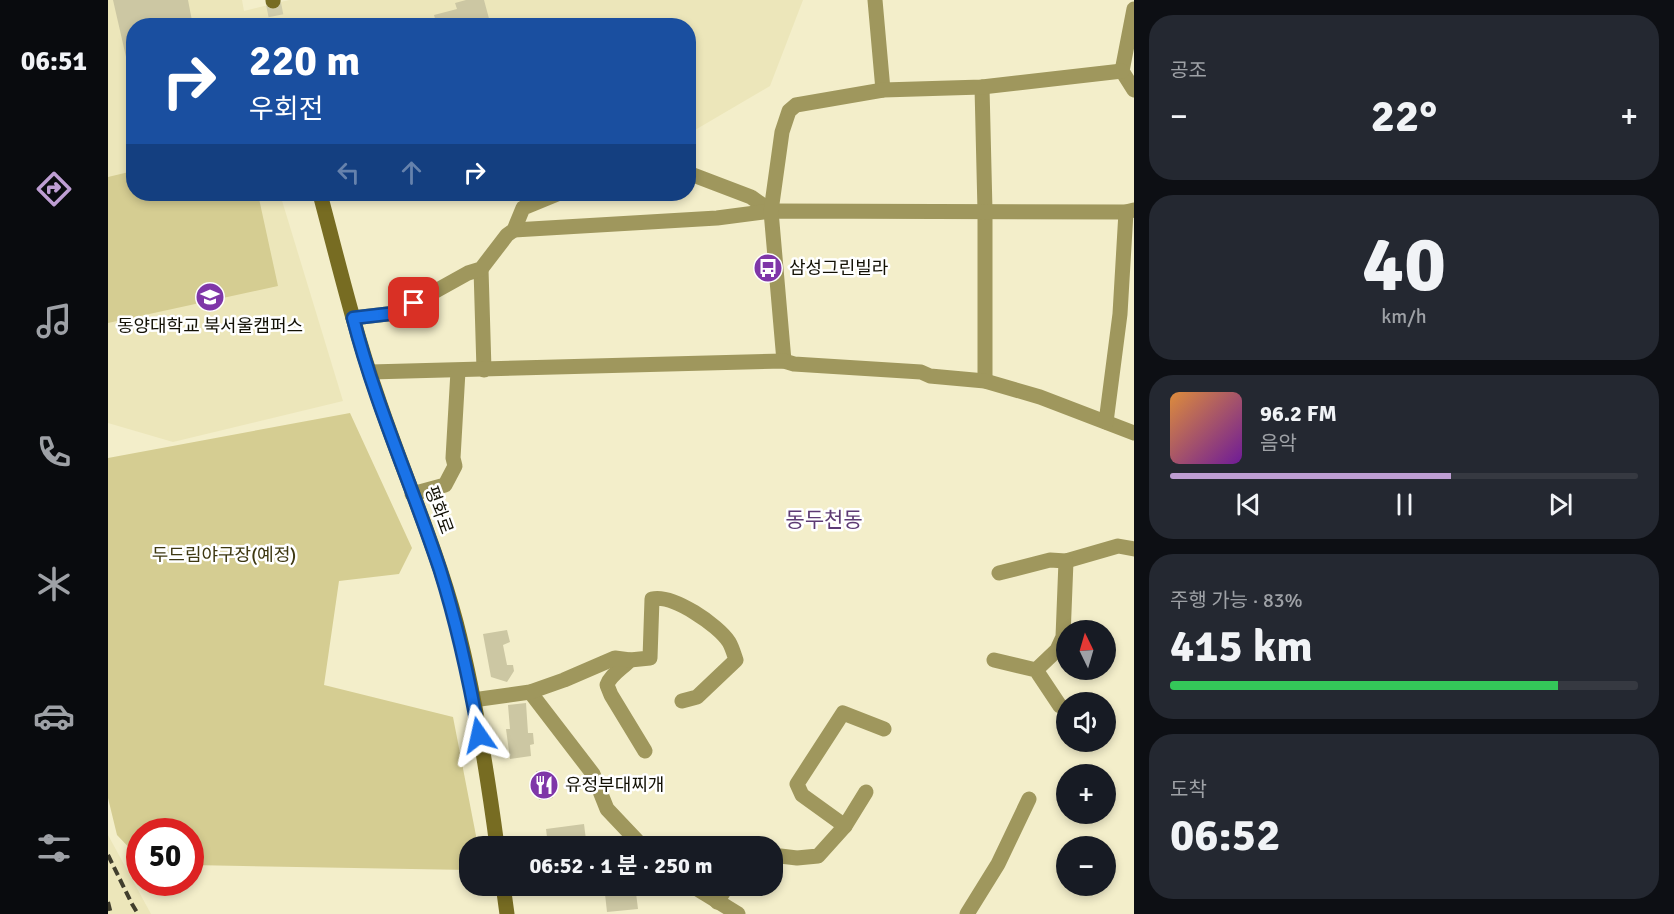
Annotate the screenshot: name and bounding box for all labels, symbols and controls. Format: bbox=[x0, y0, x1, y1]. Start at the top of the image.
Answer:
text: 220 m bbox=[249, 36, 360, 87]
icon: right bbox=[150, 42, 228, 120]
text: 06:51 bbox=[21, 45, 87, 78]
text: 공조 bbox=[1170, 58, 1207, 83]
text: 22° bbox=[1371, 89, 1437, 144]
text: 우회전 bbox=[249, 93, 324, 126]
text: − bbox=[1170, 96, 1188, 137]
text: + bbox=[1620, 96, 1638, 137]
icon: left bbox=[332, 156, 365, 189]
icon: ahead bbox=[395, 156, 428, 189]
icon: right bbox=[458, 156, 491, 189]
icon: directions bbox=[33, 168, 75, 210]
text: 40 bbox=[1362, 217, 1446, 313]
bus stop icon: 삼성그린빌라 bbox=[752, 252, 784, 284]
place label: 삼성그린빌라 bbox=[789, 257, 889, 279]
pin bbox=[388, 277, 439, 328]
school or university icon: 동양대학교 북서울캠퍼스 bbox=[194, 281, 226, 313]
icon: arrive bbox=[397, 286, 430, 319]
icon: music bbox=[33, 300, 75, 342]
text: km/h bbox=[1381, 304, 1427, 329]
place label: 동양대학교 북서울캠퍼스 bbox=[117, 315, 303, 337]
text: 96.2 FM bbox=[1260, 400, 1337, 427]
icon: phone bbox=[33, 431, 75, 473]
text: 음악 bbox=[1260, 431, 1297, 456]
street label: 평화로 bbox=[420, 483, 458, 537]
icon: previous bbox=[1232, 488, 1265, 521]
icon: pause bbox=[1388, 488, 1421, 521]
icon: next bbox=[1544, 488, 1577, 521]
district label: 동두천동 bbox=[785, 507, 863, 533]
park label: 두드림야구장(예정) bbox=[152, 544, 296, 566]
icon: climate bbox=[33, 563, 75, 605]
text: 주행 가능 · 83% bbox=[1170, 588, 1303, 613]
text: 415 km bbox=[1170, 619, 1313, 674]
north arrow bbox=[1056, 620, 1116, 680]
map controls bbox=[1056, 620, 1116, 896]
button: sound bbox=[1056, 692, 1116, 752]
icon: car bbox=[33, 695, 75, 737]
position arrow bbox=[447, 703, 511, 767]
button: + bbox=[1056, 764, 1116, 824]
restaurant icon: 유정부대찌개 bbox=[528, 769, 560, 801]
place label: 유정부대찌개 bbox=[565, 774, 664, 796]
text: 도착 bbox=[1170, 777, 1207, 802]
text: 06:52 bbox=[1170, 808, 1280, 863]
speed limit sign: 50 bbox=[126, 818, 204, 896]
icon: filters bbox=[33, 827, 75, 869]
button: − bbox=[1056, 836, 1116, 896]
text: 06:52 · 1 분 · 250 m bbox=[529, 852, 713, 879]

